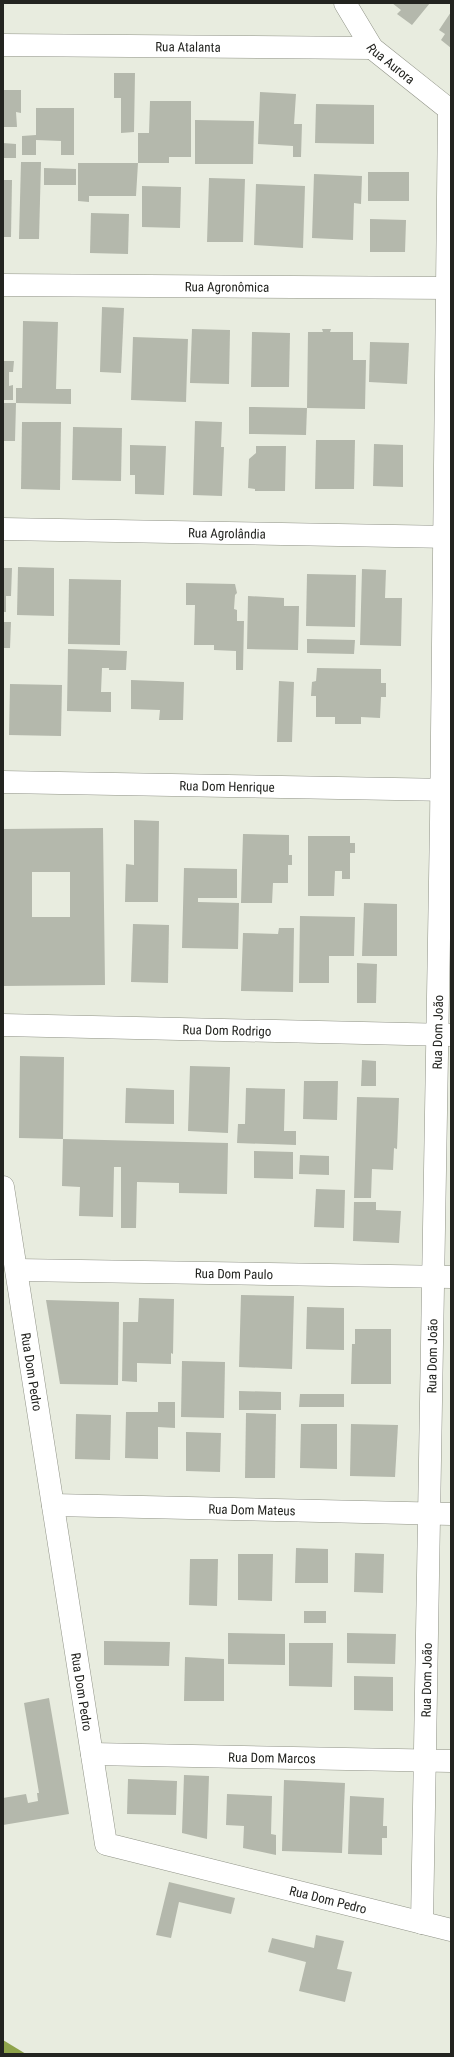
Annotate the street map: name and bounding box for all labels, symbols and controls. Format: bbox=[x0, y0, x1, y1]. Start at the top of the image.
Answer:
street label: Rua Atalanta bbox=[155, 39, 221, 55]
street label: Rua Aurora bbox=[363, 41, 418, 87]
street label: Rua Agronômica bbox=[185, 279, 269, 295]
street label: Rua Agrolândia bbox=[188, 525, 266, 542]
street label: Rua Dom Henrique bbox=[179, 778, 275, 795]
street label: Rua Dom João bbox=[430, 995, 446, 1070]
street label: Rua Dom Rodrigo bbox=[182, 1022, 272, 1039]
street label: Rua Dom Paulo bbox=[195, 1266, 273, 1282]
street label: Rua Dom João bbox=[424, 1319, 440, 1394]
street label: Rua Dom Pedro bbox=[18, 1332, 45, 1412]
street label: Rua Dom Mateus bbox=[208, 1502, 296, 1518]
street label: Rua Dom João bbox=[419, 1643, 435, 1718]
street label: Rua Dom Pedro bbox=[68, 1652, 95, 1732]
street label: Rua Dom Marcos bbox=[228, 1750, 316, 1766]
street label: Rua Dom Pedro bbox=[288, 1883, 368, 1917]

